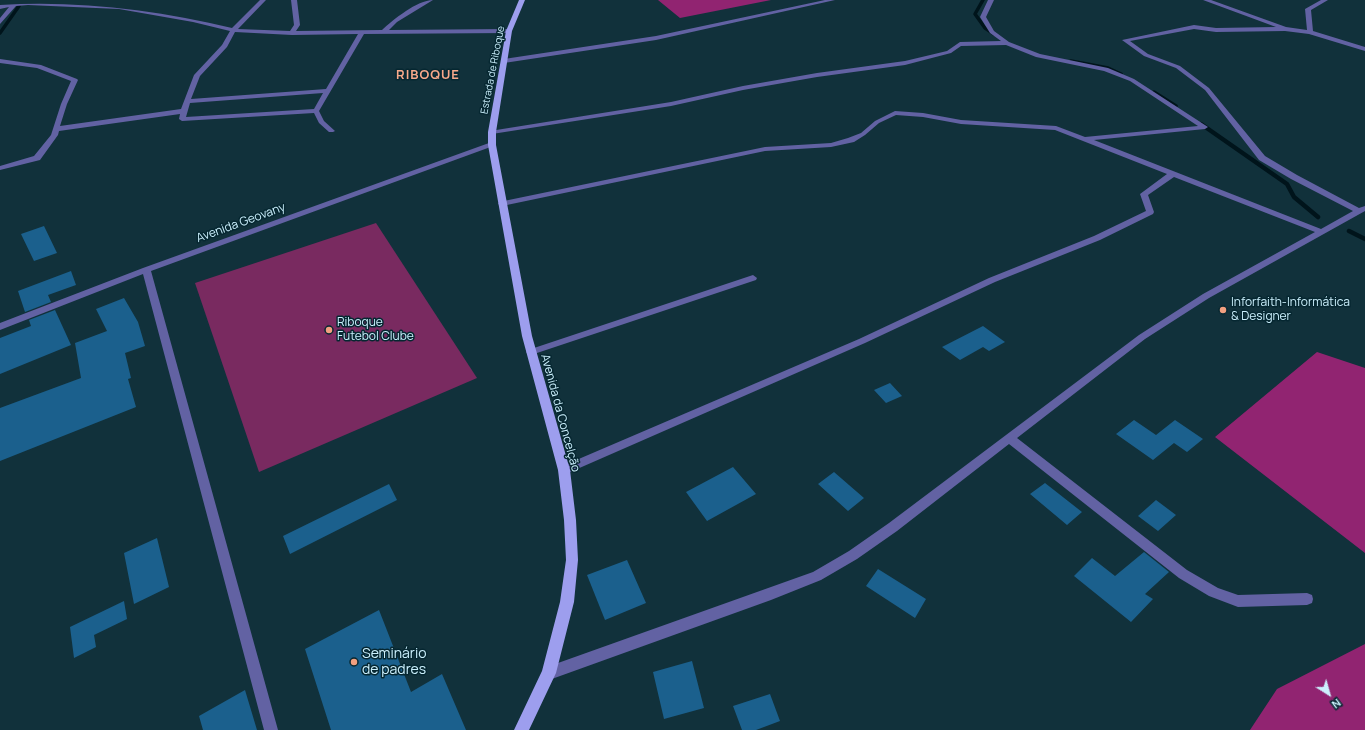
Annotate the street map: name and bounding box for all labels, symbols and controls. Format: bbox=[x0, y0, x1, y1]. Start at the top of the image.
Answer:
street label: Estrada de Riboque bbox=[479, 25, 507, 115]
district label: RIBOQUE bbox=[396, 67, 460, 83]
street label: Avenida Geovany bbox=[194, 200, 288, 246]
place label: Inforfaith-Informática & Designer bbox=[1231, 296, 1350, 324]
marker: Inforfaith-Informática & Designer bbox=[1218, 305, 1228, 315]
place label: Riboque Futebol Clube bbox=[337, 316, 414, 344]
marker: Riboque Futebol Clube bbox=[324, 325, 334, 335]
street label: Avenida da Concelção bbox=[537, 352, 583, 474]
place label: Seminário de padres bbox=[362, 646, 426, 678]
marker: Seminário de padres bbox=[349, 657, 359, 667]
north arrow bbox=[1309, 674, 1349, 714]
text: N bbox=[1329, 696, 1344, 712]

